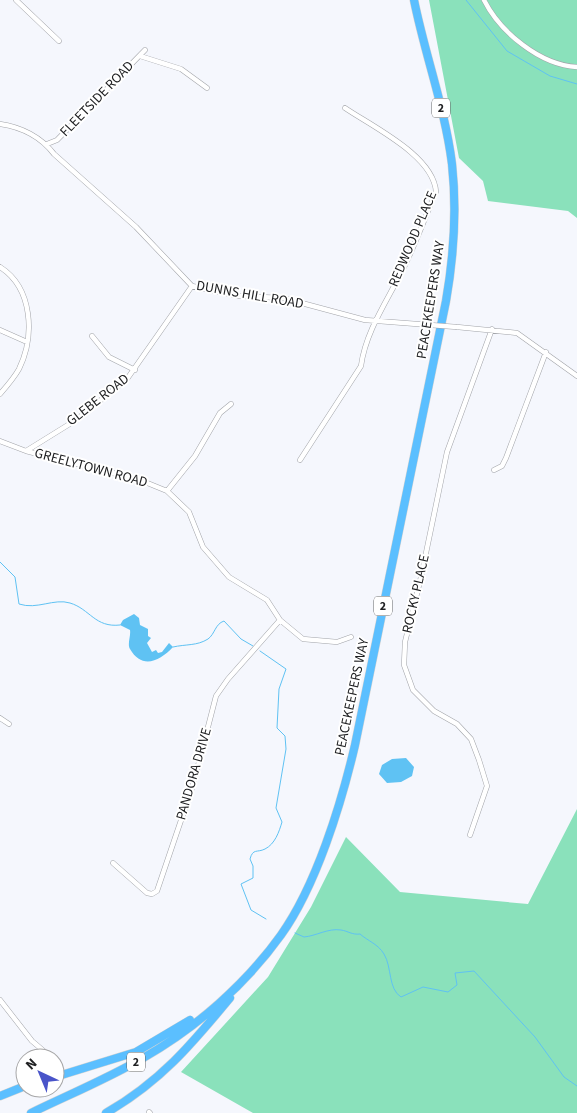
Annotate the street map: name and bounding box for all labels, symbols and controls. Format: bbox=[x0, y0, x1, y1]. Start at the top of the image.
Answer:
street label: FLEETSIDE ROAD bbox=[56, 57, 138, 141]
road number: 2 bbox=[432, 99, 450, 118]
street label: REDWOOD PLACE bbox=[384, 188, 442, 290]
street label: PEACEKEEPERS WAY bbox=[412, 239, 450, 361]
street label: DUNNS HILL ROAD bbox=[195, 276, 305, 314]
street label: GLEBE ROAD bbox=[62, 369, 134, 431]
street label: GREELYTOWN ROAD bbox=[32, 443, 150, 493]
street label: ROCKY PLACE bbox=[397, 553, 435, 635]
road number: 2 bbox=[374, 596, 392, 616]
street label: PEACEKEEPERS WAY bbox=[330, 636, 374, 757]
street label: PANDORA DRIVE bbox=[171, 726, 217, 822]
north arrow bbox=[15, 1048, 65, 1098]
road number: 2 bbox=[127, 1052, 145, 1072]
text: N bbox=[21, 1054, 42, 1075]

